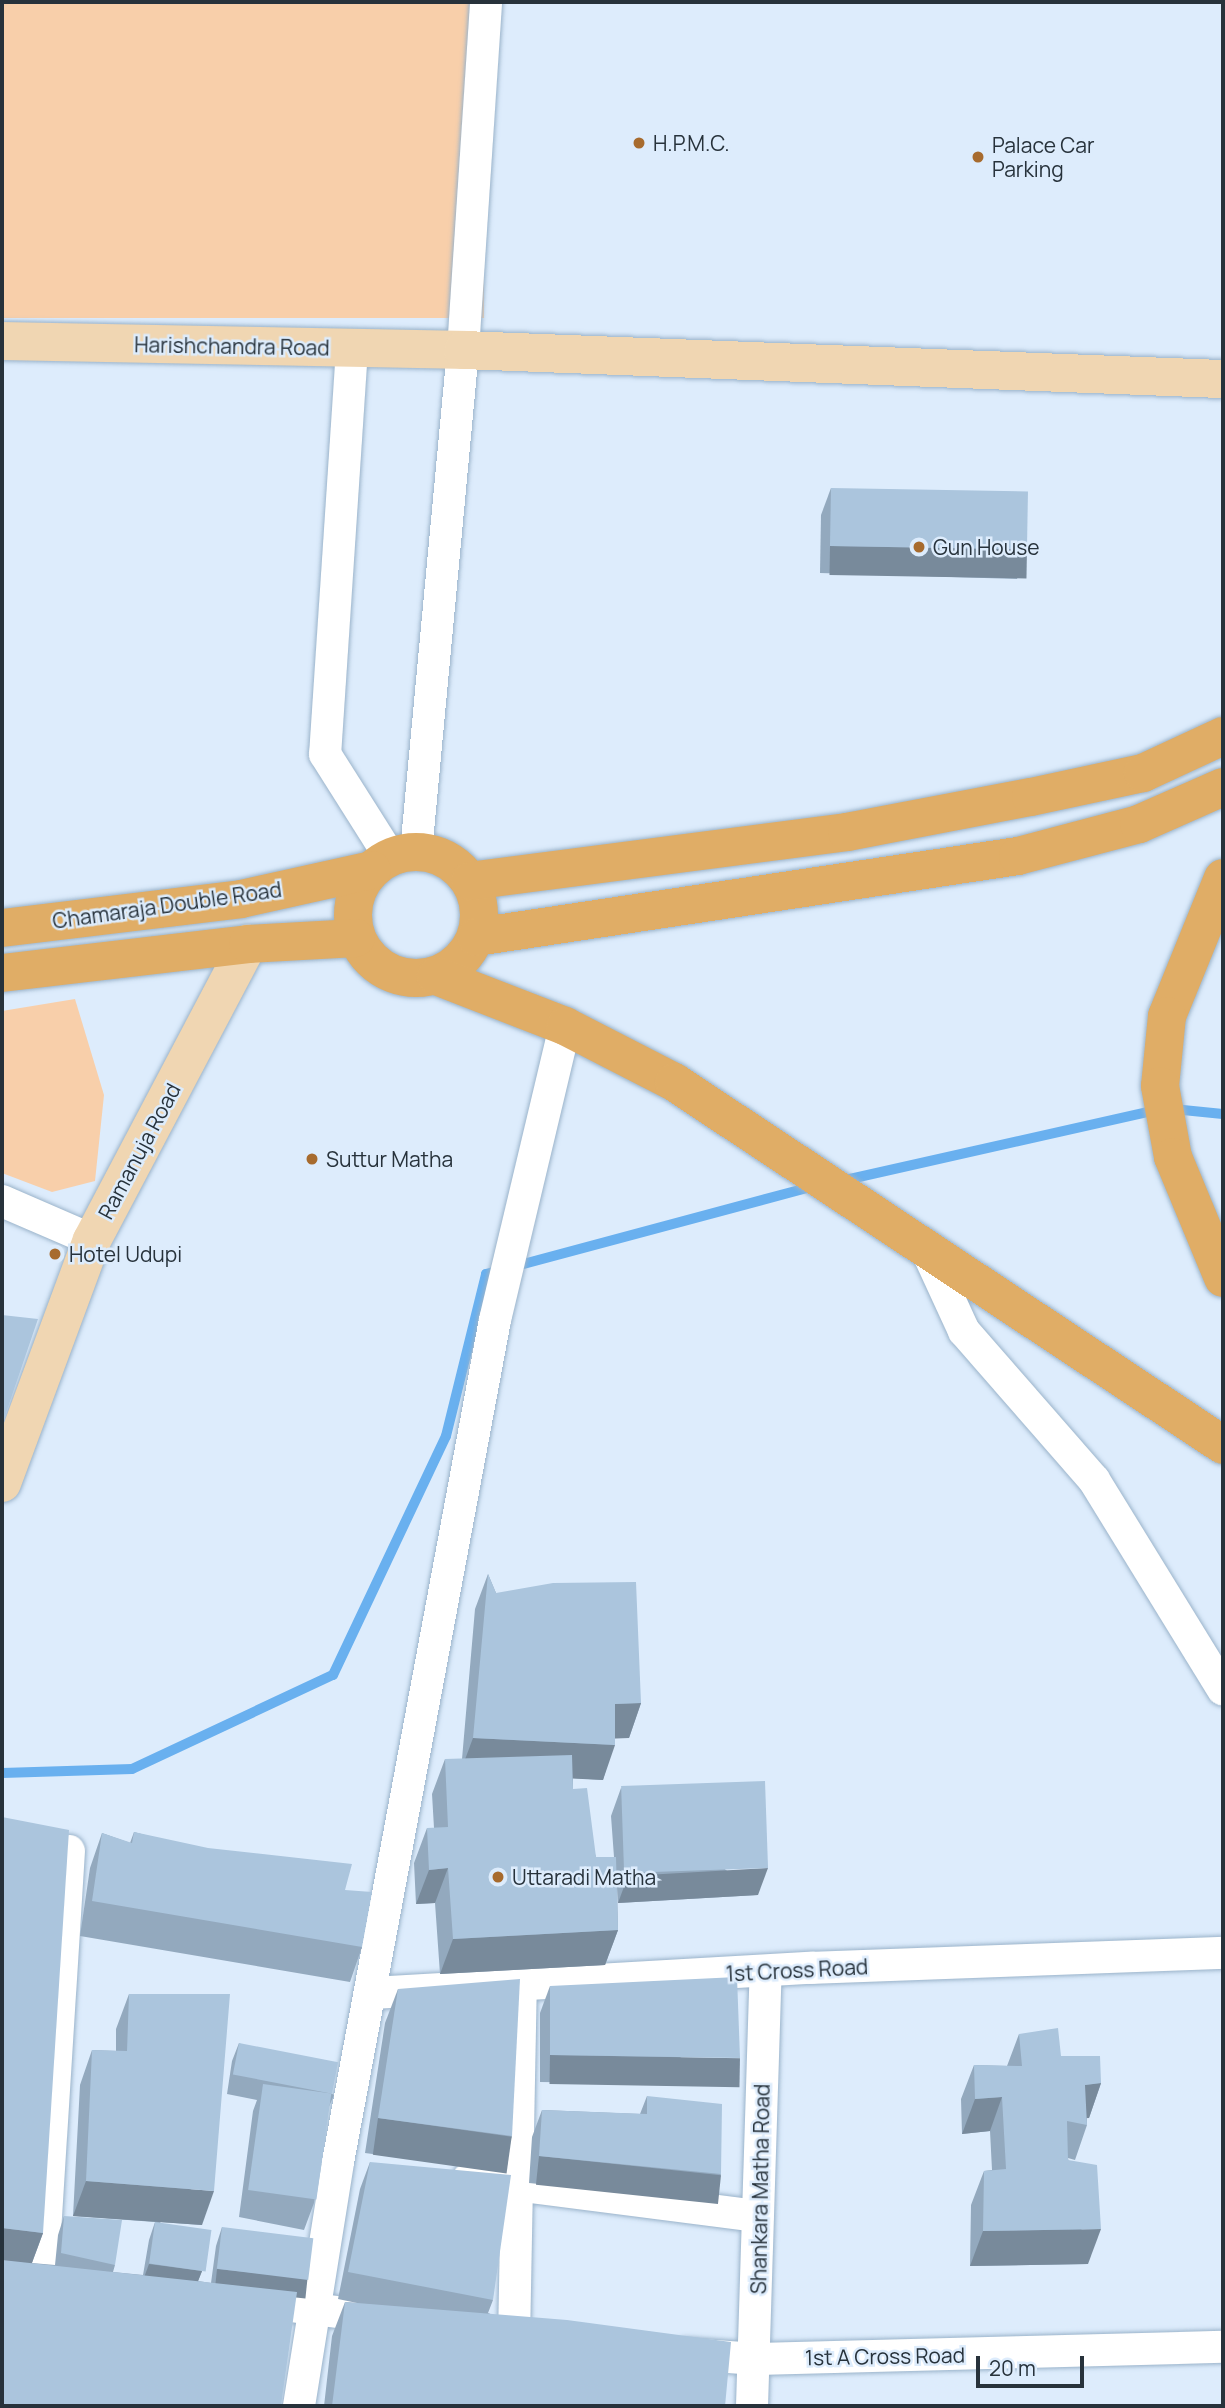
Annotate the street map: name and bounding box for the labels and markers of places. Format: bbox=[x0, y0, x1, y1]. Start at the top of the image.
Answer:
place label: H.P.M.C. bbox=[653, 130, 730, 156]
place label: Palace Car Parking bbox=[992, 132, 1094, 182]
marker: H.P.M.C. bbox=[631, 135, 647, 151]
marker: Palace Car Parking bbox=[970, 149, 986, 165]
place label: Gun House bbox=[933, 534, 1040, 560]
marker: Gun House bbox=[911, 539, 927, 555]
place label: Suttur Matha bbox=[326, 1146, 453, 1172]
marker: Suttur Matha bbox=[304, 1151, 320, 1167]
place label: Hotel Udupi bbox=[69, 1241, 182, 1267]
marker: Hotel Udupi bbox=[47, 1246, 63, 1262]
place label: Uttaradi Matha bbox=[512, 1864, 656, 1890]
marker: Uttaradi Matha bbox=[490, 1869, 506, 1885]

